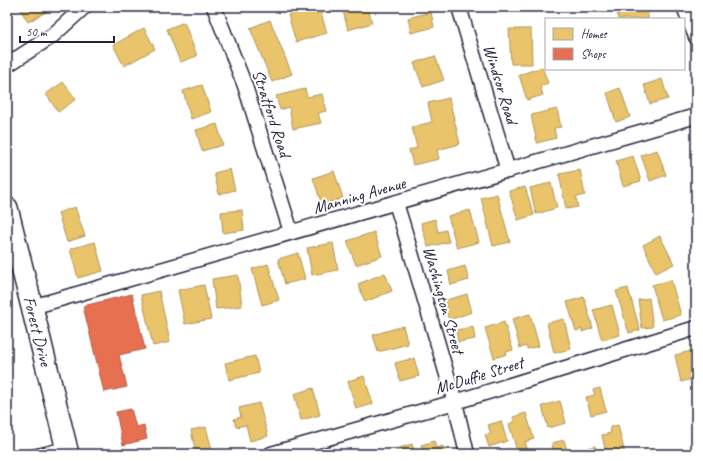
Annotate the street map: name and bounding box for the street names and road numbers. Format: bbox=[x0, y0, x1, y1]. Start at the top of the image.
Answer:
street label: Windsor Road bbox=[479, 42, 523, 129]
street label: Stratford Road bbox=[248, 67, 296, 162]
street label: Manning Avenue bbox=[311, 172, 409, 219]
street label: Washington Street bbox=[418, 244, 469, 358]
street label: Forest Drive bbox=[19, 294, 57, 370]
street label: McDuffie Street bbox=[432, 351, 528, 399]

